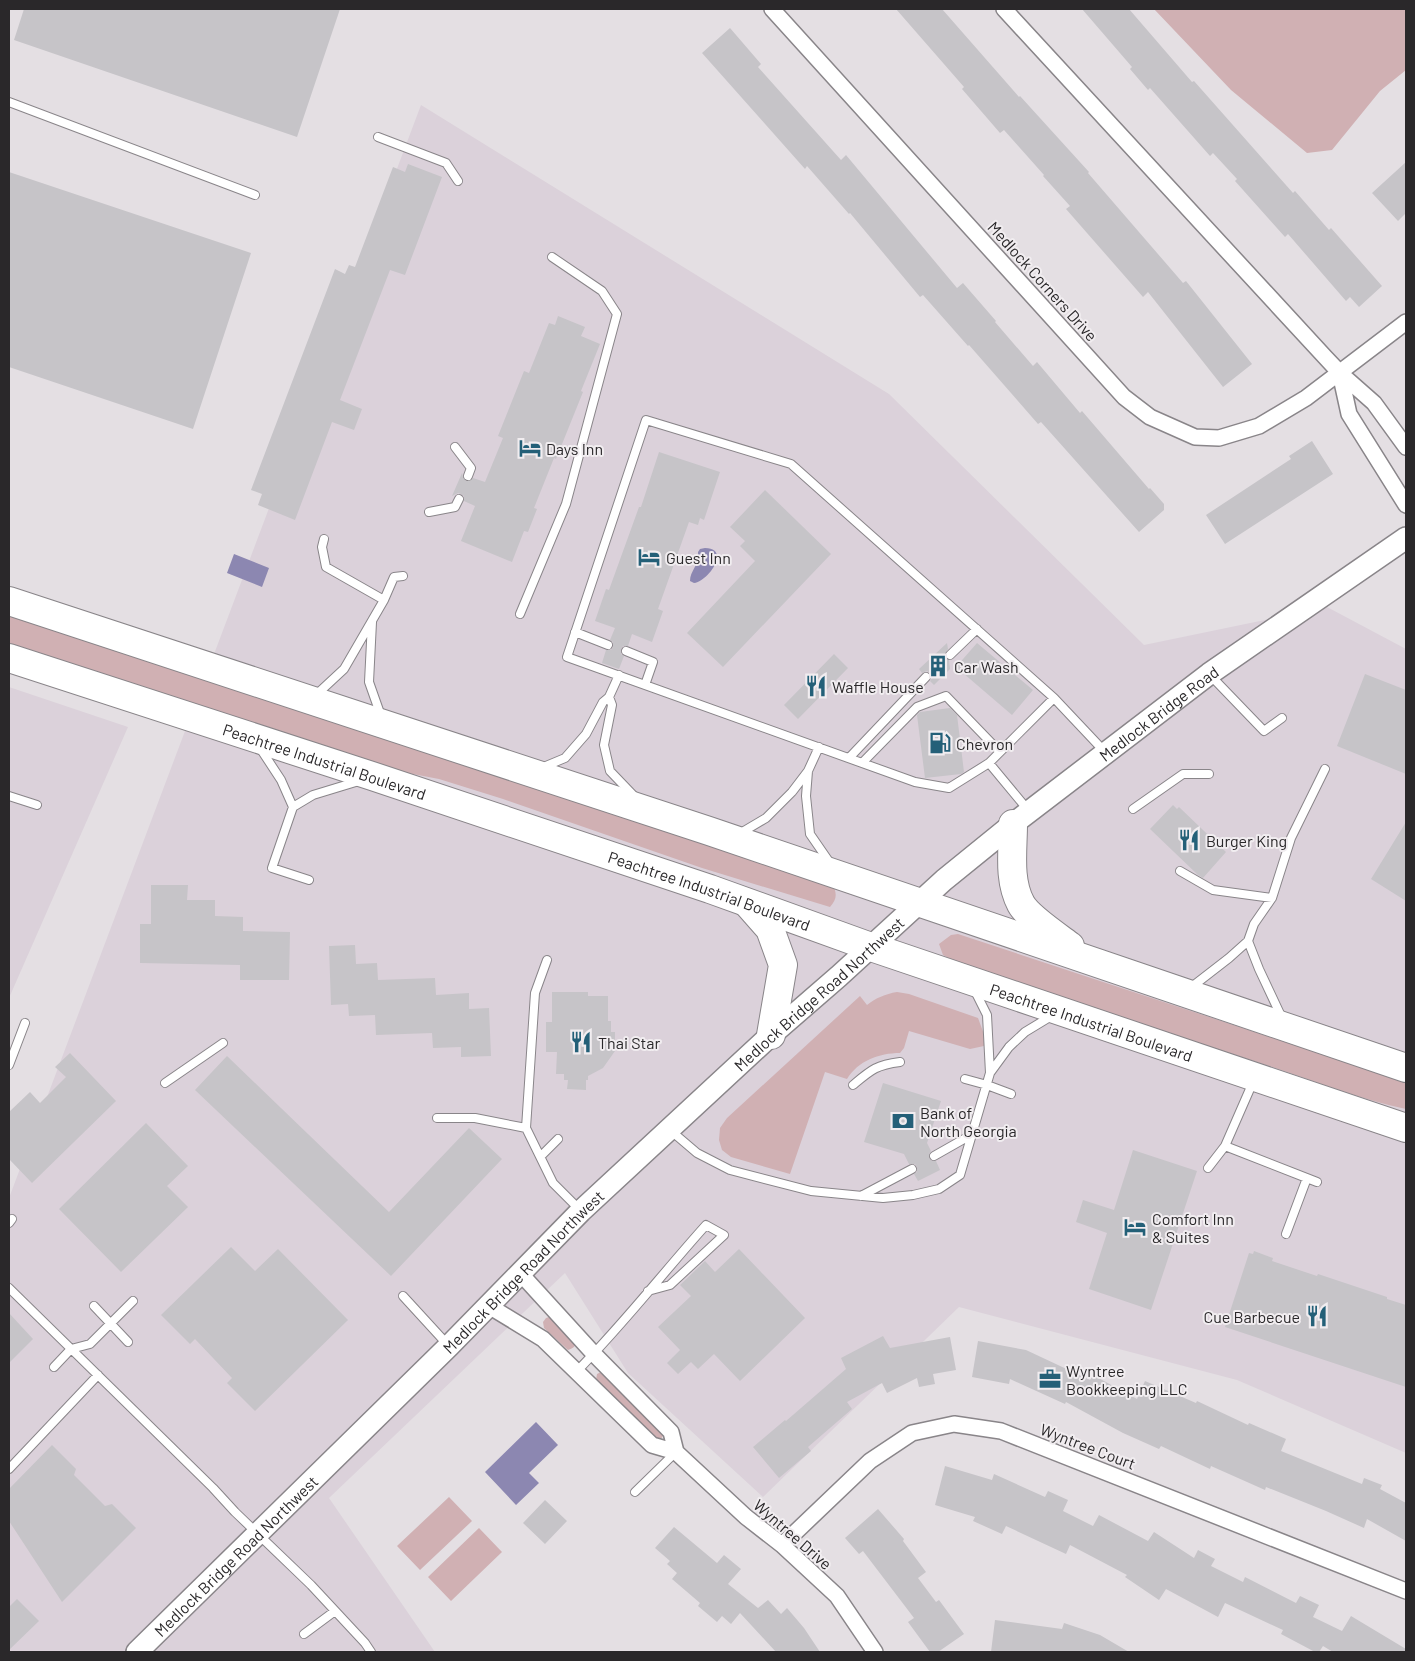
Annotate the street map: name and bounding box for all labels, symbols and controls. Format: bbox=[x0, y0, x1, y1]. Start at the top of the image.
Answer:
street label: Medlock Corners Drive bbox=[984, 217, 1102, 345]
hotel icon: Days Inn bbox=[517, 435, 543, 461]
place label: Days Inn bbox=[546, 439, 603, 458]
hotel icon: Guest Inn bbox=[636, 544, 662, 570]
place label: Guest Inn bbox=[666, 548, 731, 567]
building icon: Car Wash bbox=[925, 653, 951, 679]
place label: Car Wash bbox=[954, 657, 1019, 676]
street label: Medlock Bridge Road bbox=[1095, 661, 1222, 764]
restaurant icon: Waffle House bbox=[803, 673, 829, 699]
place label: Waffle House bbox=[832, 677, 924, 696]
street label: Peachtree Industrial Boulevard bbox=[221, 719, 429, 803]
fuel station icon: Chevron bbox=[927, 730, 953, 756]
place label: Chevron bbox=[956, 734, 1013, 753]
restaurant icon: Burger King bbox=[1176, 827, 1202, 853]
place label: Burger King bbox=[1206, 831, 1287, 850]
street label: Peachtree Industrial Boulevard bbox=[606, 846, 813, 934]
street label: Medlock Bridge Road Northwest bbox=[730, 912, 907, 1074]
street label: Peachtree Industrial Boulevard bbox=[988, 979, 1195, 1065]
restaurant icon: Thai Star bbox=[568, 1029, 594, 1055]
place label: Thai Star bbox=[598, 1033, 661, 1052]
place label: Bank of North Georgia bbox=[920, 1103, 1017, 1140]
bank icon: Bank of North Georgia bbox=[890, 1108, 916, 1134]
street label: Medlock Bridge Road Northwest bbox=[438, 1186, 607, 1357]
place label: Comfort Inn & Suites bbox=[1152, 1209, 1234, 1246]
hotel icon: Comfort Inn & Suites bbox=[1122, 1214, 1148, 1240]
restaurant icon: Cue Barbecue bbox=[1304, 1303, 1330, 1329]
place label: Cue Barbecue bbox=[1203, 1307, 1300, 1326]
place label: Wyntree Bookkeeping LLC bbox=[1066, 1361, 1187, 1398]
office icon: Wyntree Bookkeeping LLC bbox=[1037, 1366, 1063, 1392]
street label: Wyntree Court bbox=[1038, 1419, 1138, 1473]
street label: Medlock Bridge Road Northwest bbox=[150, 1471, 321, 1640]
street label: Wyntree Drive bbox=[750, 1495, 836, 1573]

